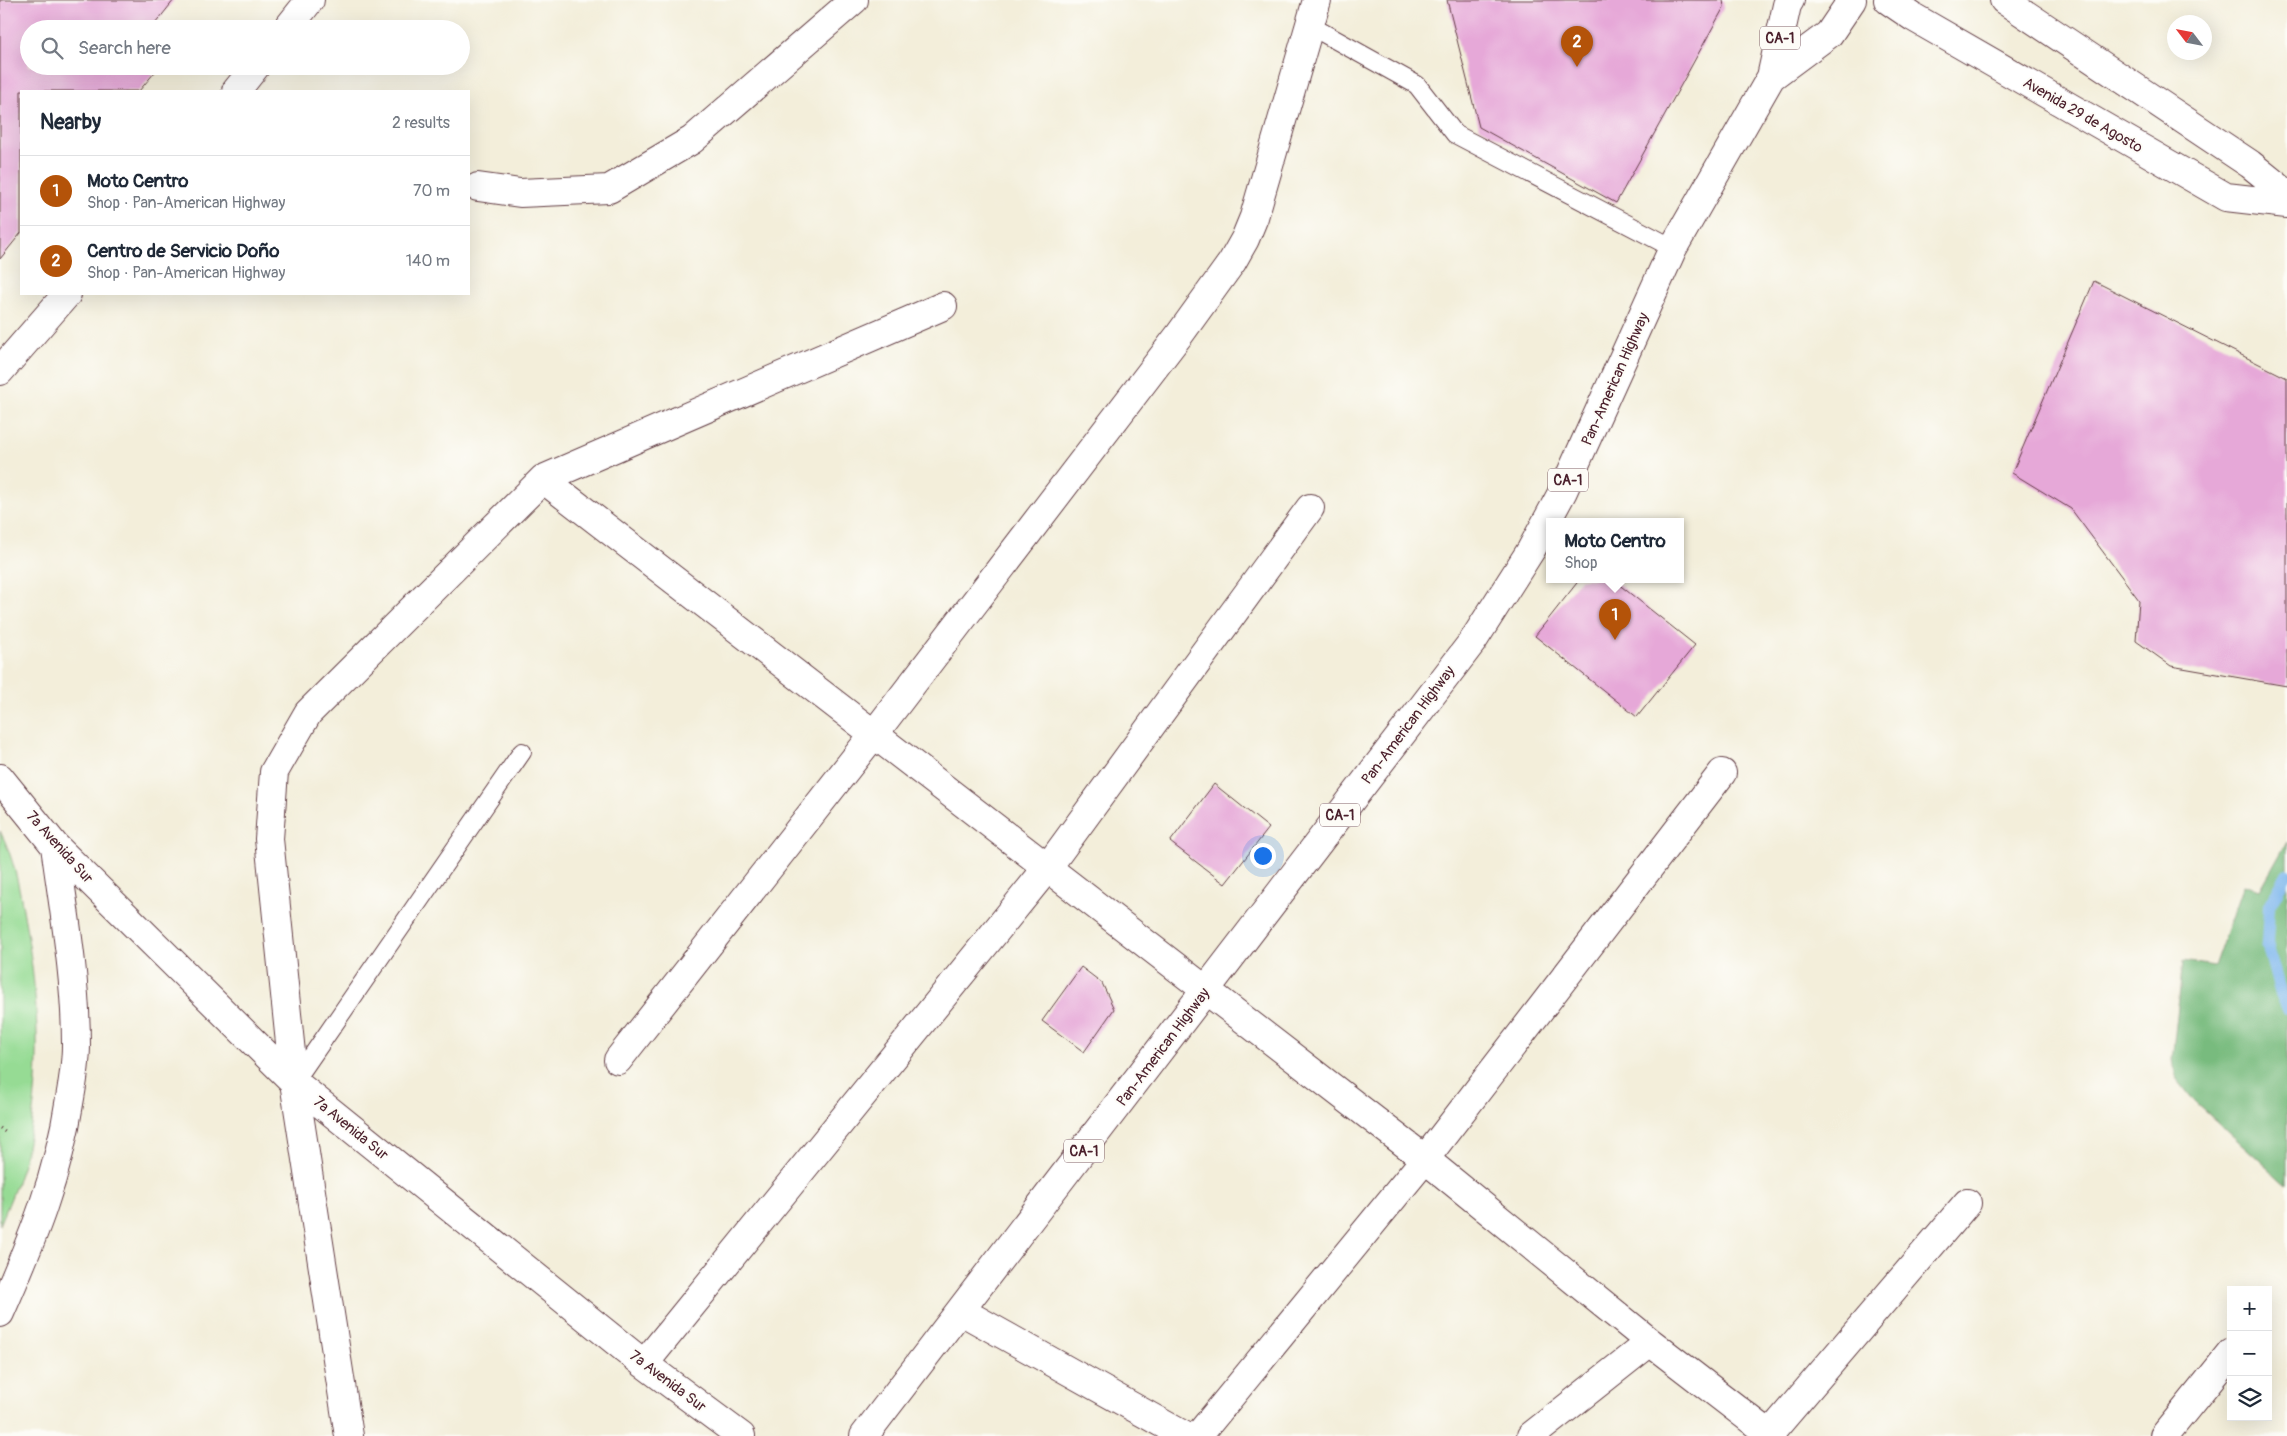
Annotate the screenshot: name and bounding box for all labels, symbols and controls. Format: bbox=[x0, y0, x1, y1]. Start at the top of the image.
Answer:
north arrow bbox=[2167, 15, 2212, 60]
search box bbox=[20, 20, 470, 75]
pin: 2 bbox=[1561, 26, 1593, 67]
road number: CA-1 bbox=[1760, 26, 1800, 49]
icon: search bbox=[38, 34, 66, 62]
text: Search here bbox=[78, 36, 171, 60]
street label: Avenida 29 de Agosto bbox=[2020, 73, 2146, 157]
text: Nearby bbox=[40, 109, 101, 136]
text: 2 results bbox=[392, 113, 450, 133]
text: Moto Centro bbox=[87, 169, 188, 193]
text: 1 bbox=[53, 181, 59, 201]
text: 70 m bbox=[413, 181, 450, 201]
text: Shop · Pan-American Highway bbox=[87, 193, 285, 213]
text: Centro de Servicio Doño bbox=[87, 239, 279, 263]
text: 2 bbox=[52, 251, 60, 271]
text: 140 m bbox=[406, 251, 450, 271]
text: Shop · Pan-American Highway bbox=[87, 263, 285, 283]
street label: Pan-American Highway bbox=[1578, 309, 1654, 449]
road number: CA-1 bbox=[1548, 468, 1588, 492]
popup bbox=[1546, 518, 1684, 583]
text: Moto Centro bbox=[1564, 529, 1666, 553]
text: Shop bbox=[1564, 553, 1597, 573]
pin: 1 bbox=[1599, 599, 1631, 640]
street label: Pan-American Highway bbox=[1358, 662, 1460, 788]
road number: CA-1 bbox=[1320, 804, 1360, 826]
street label: 7a Avenida Sur bbox=[22, 807, 98, 888]
your location bbox=[1250, 843, 1276, 869]
street label: Pan-American Highway bbox=[1113, 984, 1215, 1110]
street label: 7a Avenida Sur bbox=[309, 1092, 393, 1165]
road number: CA-1 bbox=[1064, 1140, 1104, 1162]
map controls bbox=[2227, 1286, 2272, 1421]
button: + bbox=[2227, 1286, 2272, 1331]
button: − bbox=[2227, 1331, 2272, 1376]
street label: 7a Avenida Sur bbox=[626, 1346, 710, 1417]
button: layers bbox=[2227, 1376, 2272, 1421]

